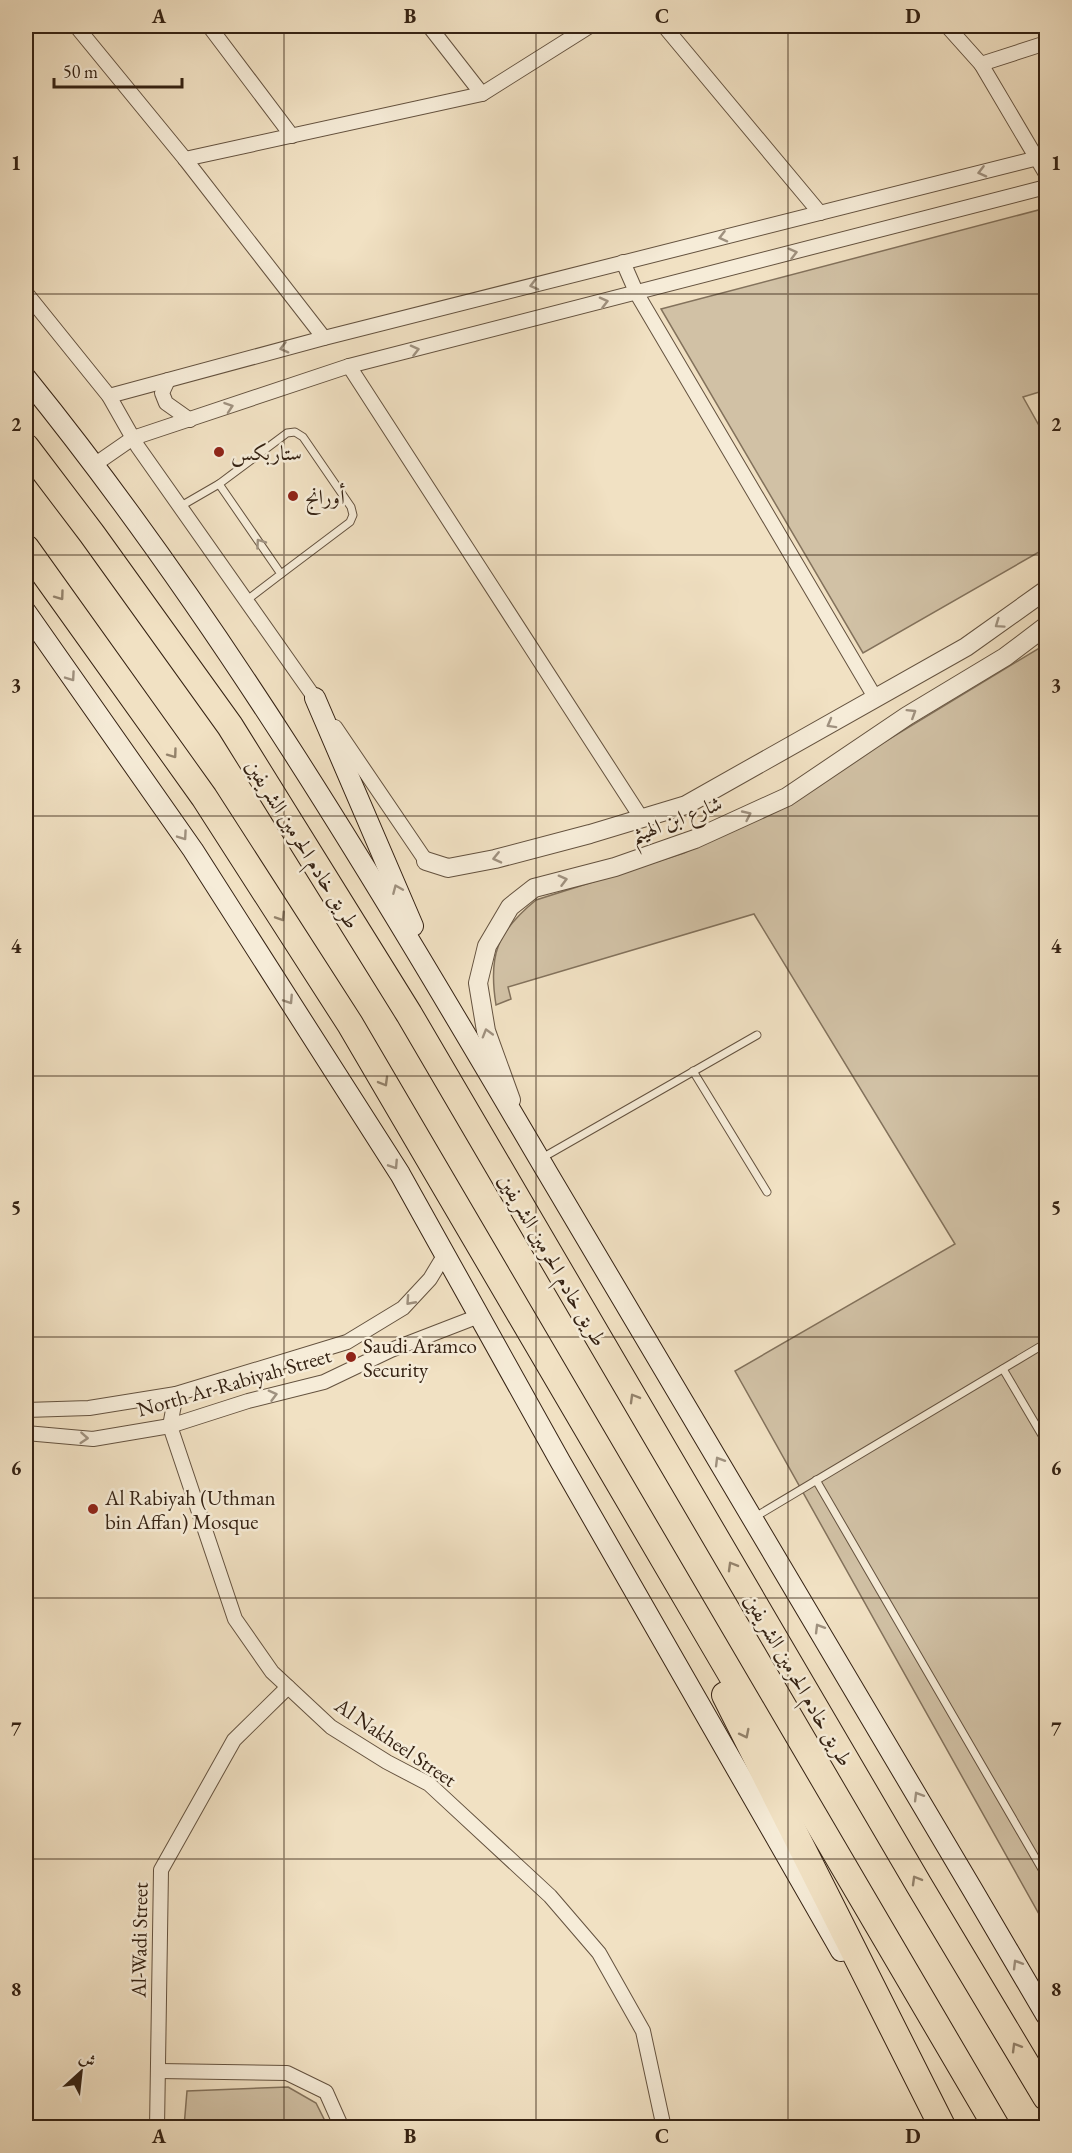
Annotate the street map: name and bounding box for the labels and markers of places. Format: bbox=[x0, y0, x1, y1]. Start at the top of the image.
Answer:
place label: ستاربكس bbox=[231, 439, 302, 467]
marker: ستاربكس bbox=[212, 445, 226, 459]
place label: أورانج bbox=[305, 482, 345, 515]
marker: أورانج bbox=[286, 489, 300, 503]
place label: Saudi Aramco Security bbox=[363, 1332, 477, 1383]
marker: Saudi Aramco Security bbox=[344, 1350, 358, 1364]
place label: Al Rabiyah (Uthman bin Affan) Mosque bbox=[104, 1484, 276, 1535]
marker: Al Rabiyah (Uthman bin Affan) Mosque bbox=[86, 1502, 100, 1516]

